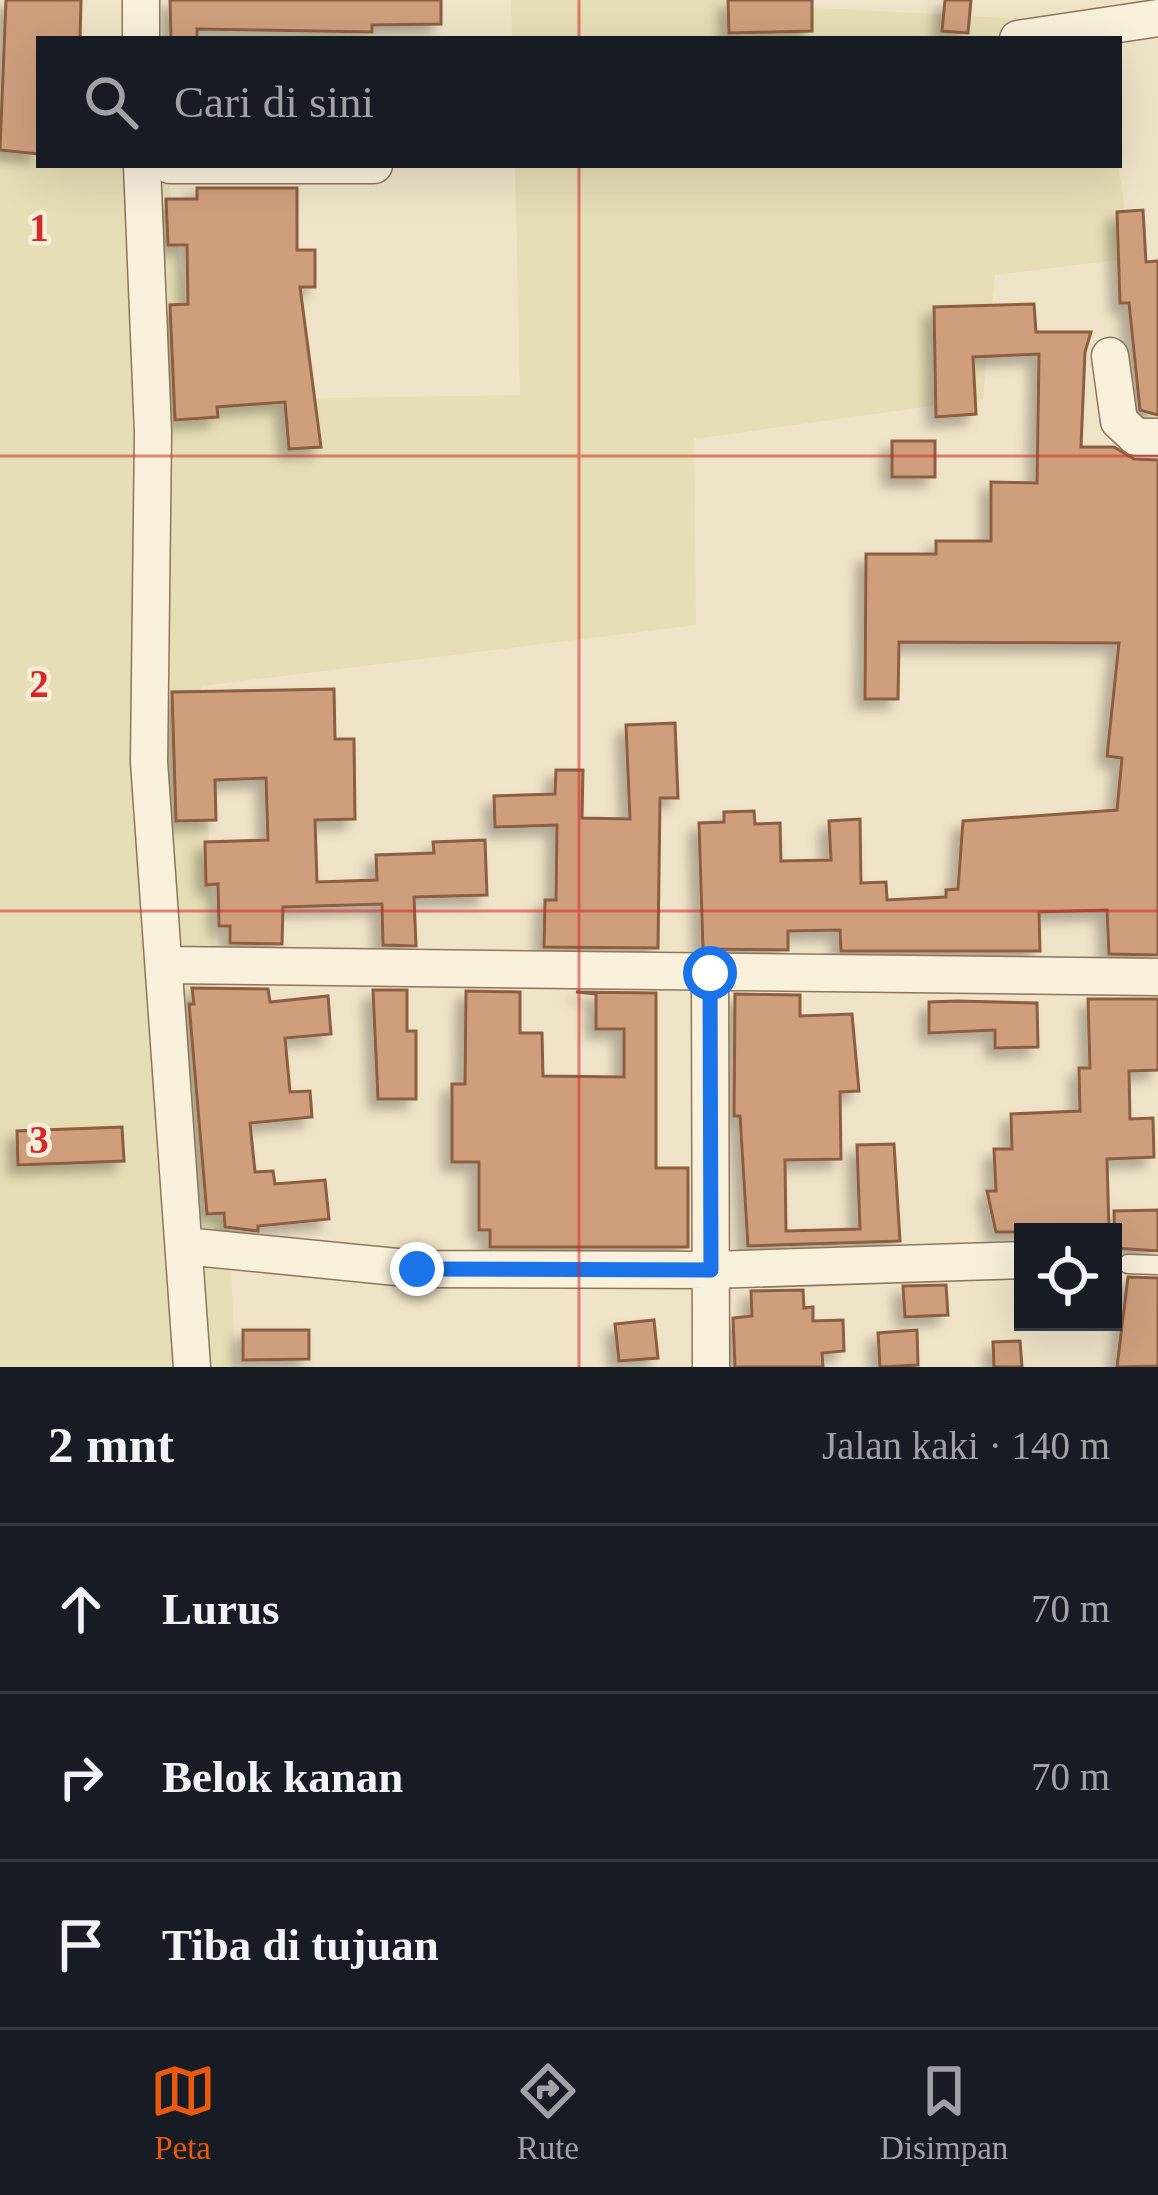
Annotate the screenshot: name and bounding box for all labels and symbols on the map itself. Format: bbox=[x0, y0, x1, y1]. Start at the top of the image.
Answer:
text: 1 bbox=[29, 206, 49, 249]
text: 2 bbox=[29, 662, 49, 705]
route start bbox=[683, 946, 737, 1000]
text: 3 bbox=[29, 1118, 49, 1161]
route end bbox=[390, 1242, 444, 1296]

